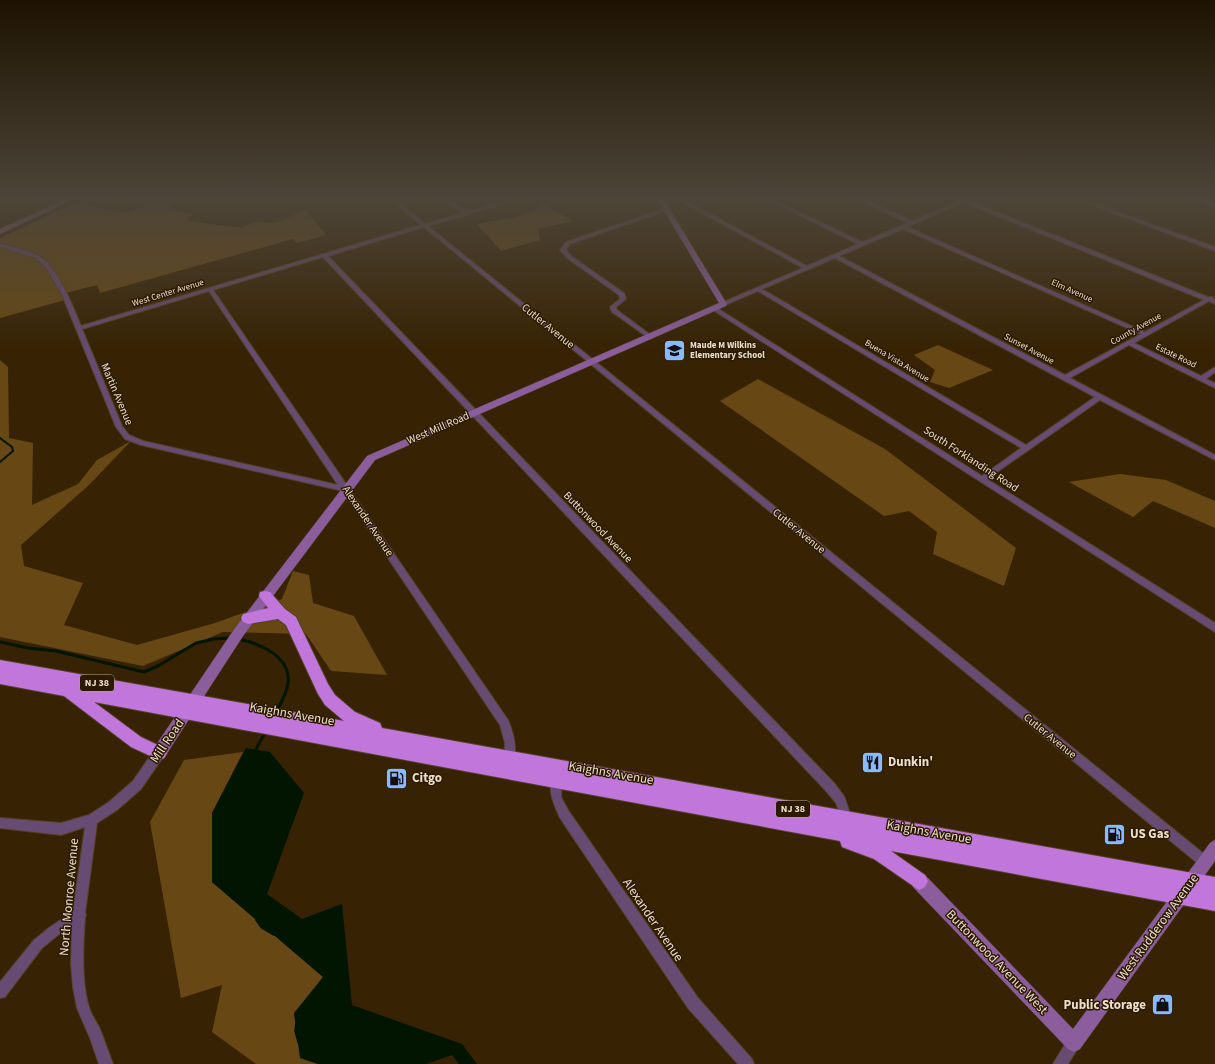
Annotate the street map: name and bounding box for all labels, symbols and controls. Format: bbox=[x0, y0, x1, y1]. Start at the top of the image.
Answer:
street label: West Center Avenue bbox=[130, 276, 206, 310]
street label: Elm Avenue bbox=[1049, 276, 1095, 306]
street label: Cutler Avenue bbox=[518, 300, 578, 352]
street label: County Avenue bbox=[1108, 309, 1164, 348]
street label: Sunset Avenue bbox=[1002, 330, 1057, 368]
school or university icon: Maude M Wilkins Elementary School bbox=[661, 337, 687, 363]
street label: Buena Vista Avenue bbox=[862, 337, 932, 386]
place label: Maude M Wilkins Elementary School bbox=[690, 339, 765, 362]
street label: Estate Road bbox=[1153, 340, 1199, 372]
street label: Martin Avenue bbox=[97, 361, 137, 428]
street label: West Mill Road bbox=[404, 408, 472, 448]
street label: South Forklanding Road bbox=[920, 423, 1022, 495]
street label: Alexander Avenue bbox=[339, 483, 397, 560]
street label: Buttonwood Avenue bbox=[560, 488, 636, 566]
street label: Cutler Avenue bbox=[769, 505, 829, 557]
road number: NJ 38 bbox=[80, 675, 114, 691]
street label: Kaighns Avenue bbox=[248, 698, 336, 730]
street label: Cutler Avenue bbox=[1020, 710, 1080, 762]
street label: Mill Road bbox=[146, 715, 188, 767]
restaurant icon: Dunkin' bbox=[860, 749, 886, 775]
place label: Dunkin' bbox=[888, 753, 933, 771]
street label: Kaighns Avenue bbox=[567, 757, 655, 789]
fuel station icon: Citgo bbox=[384, 765, 410, 791]
place label: Citgo bbox=[412, 769, 442, 787]
road number: NJ 38 bbox=[776, 801, 810, 817]
street label: Kaighns Avenue bbox=[885, 816, 973, 848]
fuel station icon: US Gas bbox=[1102, 821, 1128, 847]
place label: US Gas bbox=[1130, 825, 1169, 843]
street label: North Monroe Avenue bbox=[55, 837, 83, 957]
street label: West Rudderow Avenue bbox=[1113, 870, 1203, 984]
street label: Alexander Avenue bbox=[618, 875, 688, 965]
street label: Buttonwood Avenue West bbox=[942, 906, 1052, 1019]
shop icon: Public Storage bbox=[1149, 992, 1175, 1018]
place label: Public Storage bbox=[1064, 996, 1146, 1014]

